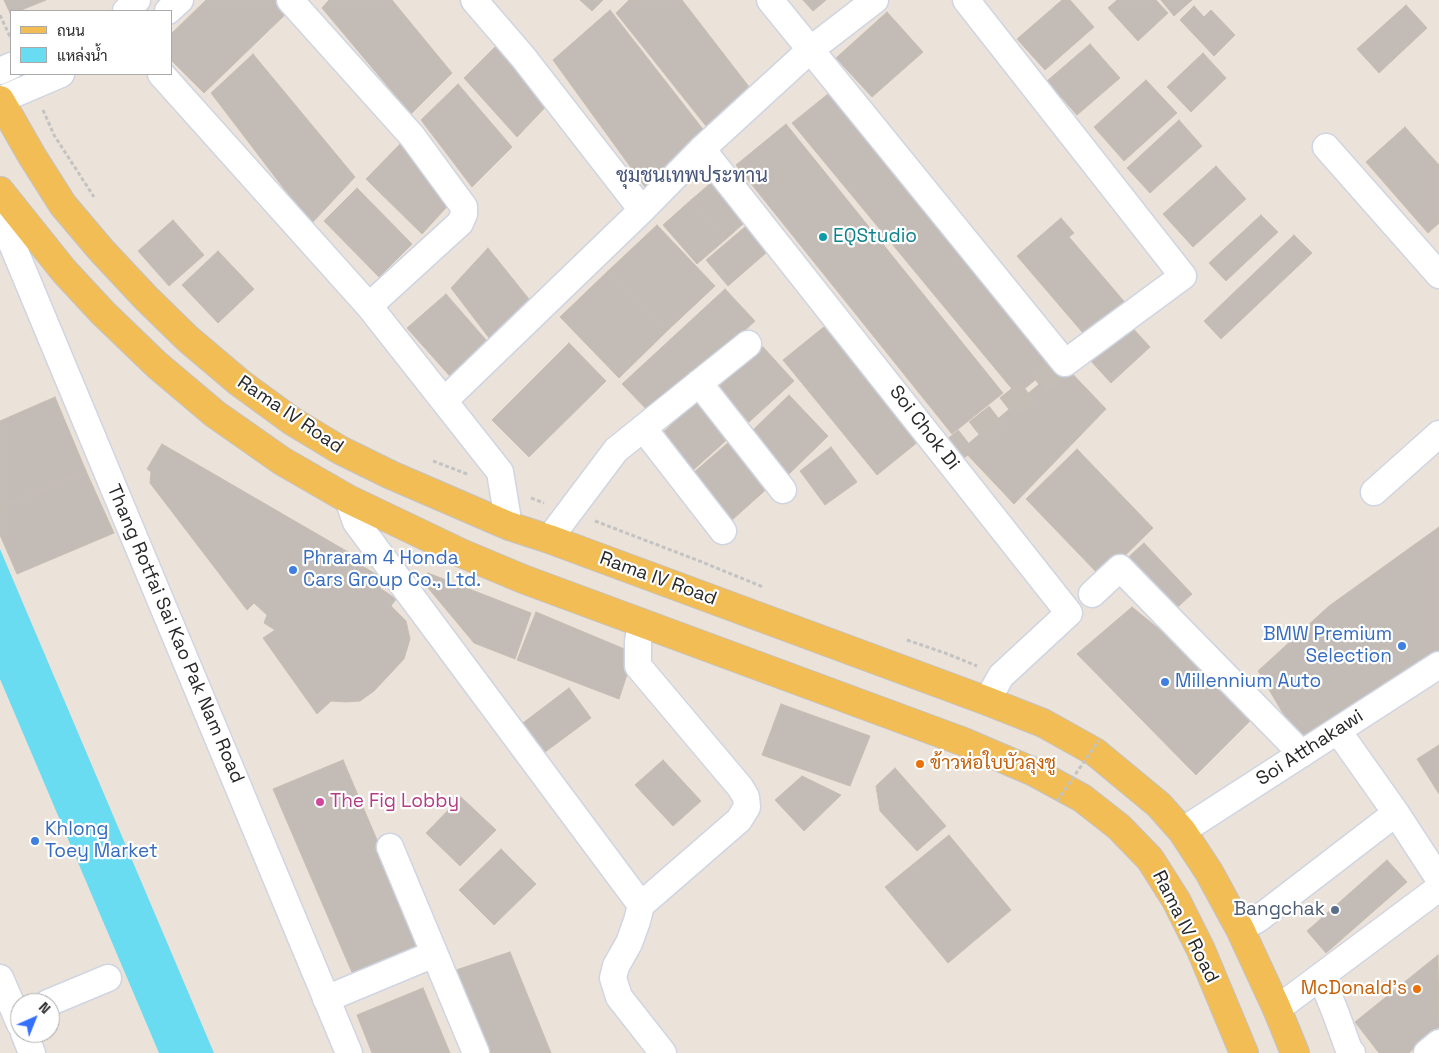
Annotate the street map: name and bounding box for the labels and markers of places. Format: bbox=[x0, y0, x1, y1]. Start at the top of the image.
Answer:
place label: EQStudio bbox=[833, 226, 917, 248]
marker: EQStudio bbox=[817, 231, 829, 243]
place label: Phraram 4 Honda Cars Group Co., Ltd. bbox=[303, 548, 481, 592]
marker: Phraram 4 Honda Cars Group Co., Ltd. bbox=[287, 564, 299, 576]
place label: BMW Premium Selection bbox=[1263, 624, 1392, 668]
marker: BMW Premium Selection bbox=[1396, 640, 1408, 652]
place label: Millennium Auto bbox=[1175, 671, 1321, 693]
marker: Millennium Auto bbox=[1159, 676, 1171, 688]
place label: ข้าวห่อใบบัวลุงชู bbox=[930, 753, 1056, 775]
marker: ข้าวห่อใบบัวลุงชู bbox=[914, 758, 926, 770]
place label: The Fig Lobby bbox=[330, 791, 459, 813]
marker: The Fig Lobby bbox=[314, 796, 326, 808]
place label: Khlong Toey Market bbox=[45, 819, 158, 863]
marker: Khlong Toey Market bbox=[29, 835, 41, 847]
place label: Bangchak bbox=[1234, 899, 1325, 921]
marker: Bangchak bbox=[1329, 904, 1341, 916]
place label: McDonald's bbox=[1301, 978, 1407, 1000]
marker: McDonald's bbox=[1411, 983, 1423, 995]

